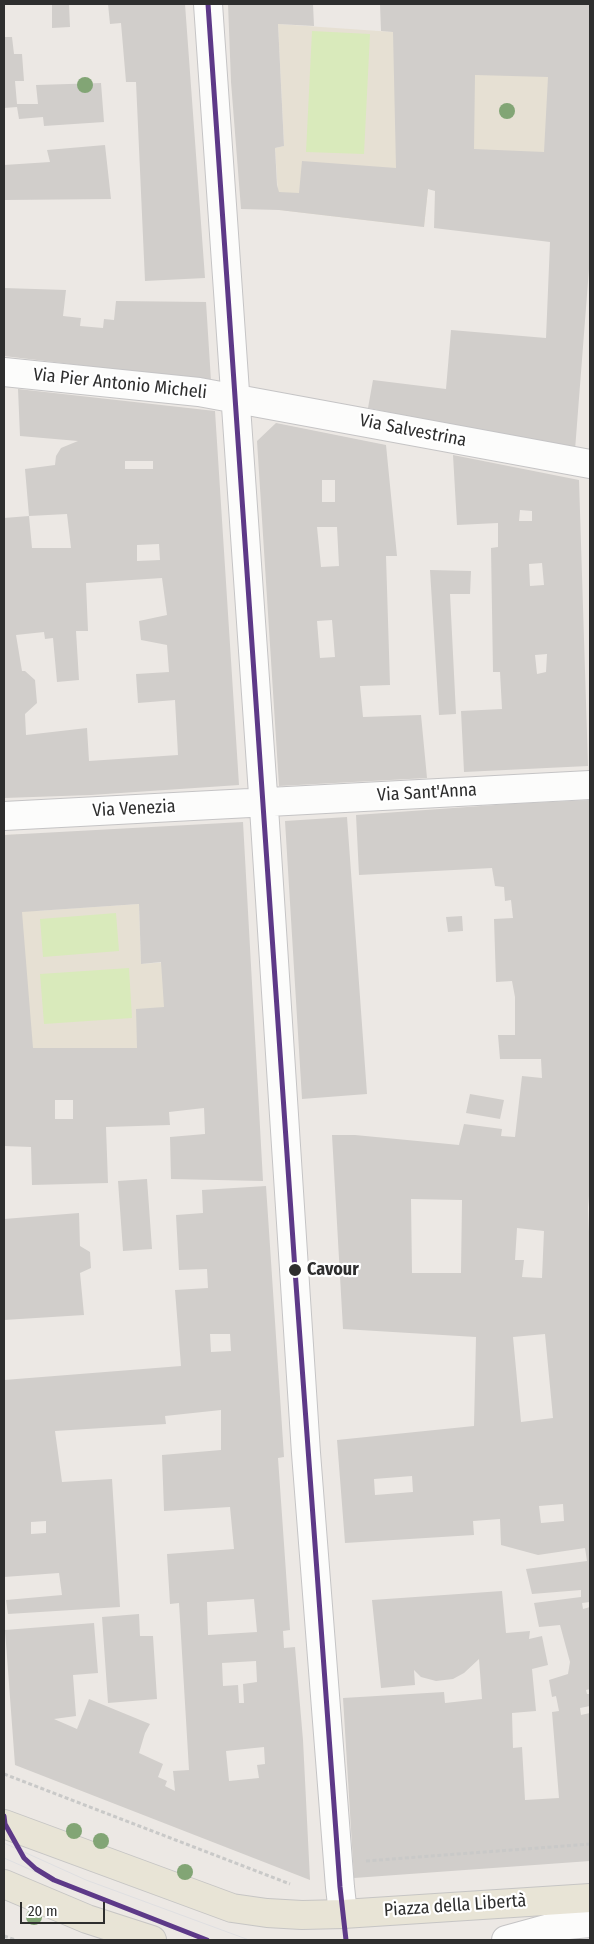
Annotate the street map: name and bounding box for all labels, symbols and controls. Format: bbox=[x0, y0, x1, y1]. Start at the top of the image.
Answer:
street label: Via Pier Antonio Micheli bbox=[32, 364, 208, 404]
street label: Via Salvestrina bbox=[358, 410, 468, 452]
street label: Via Sant'Anna bbox=[377, 780, 477, 806]
street label: Via Venezia bbox=[92, 796, 176, 822]
place label: Cavour bbox=[307, 1259, 359, 1281]
marker: Cavour bbox=[287, 1262, 303, 1278]
street label: Piazza della Libertà bbox=[383, 1890, 527, 1922]
scale bar bbox=[22, 1892, 108, 1924]
text: 20 m bbox=[28, 1902, 58, 1920]

